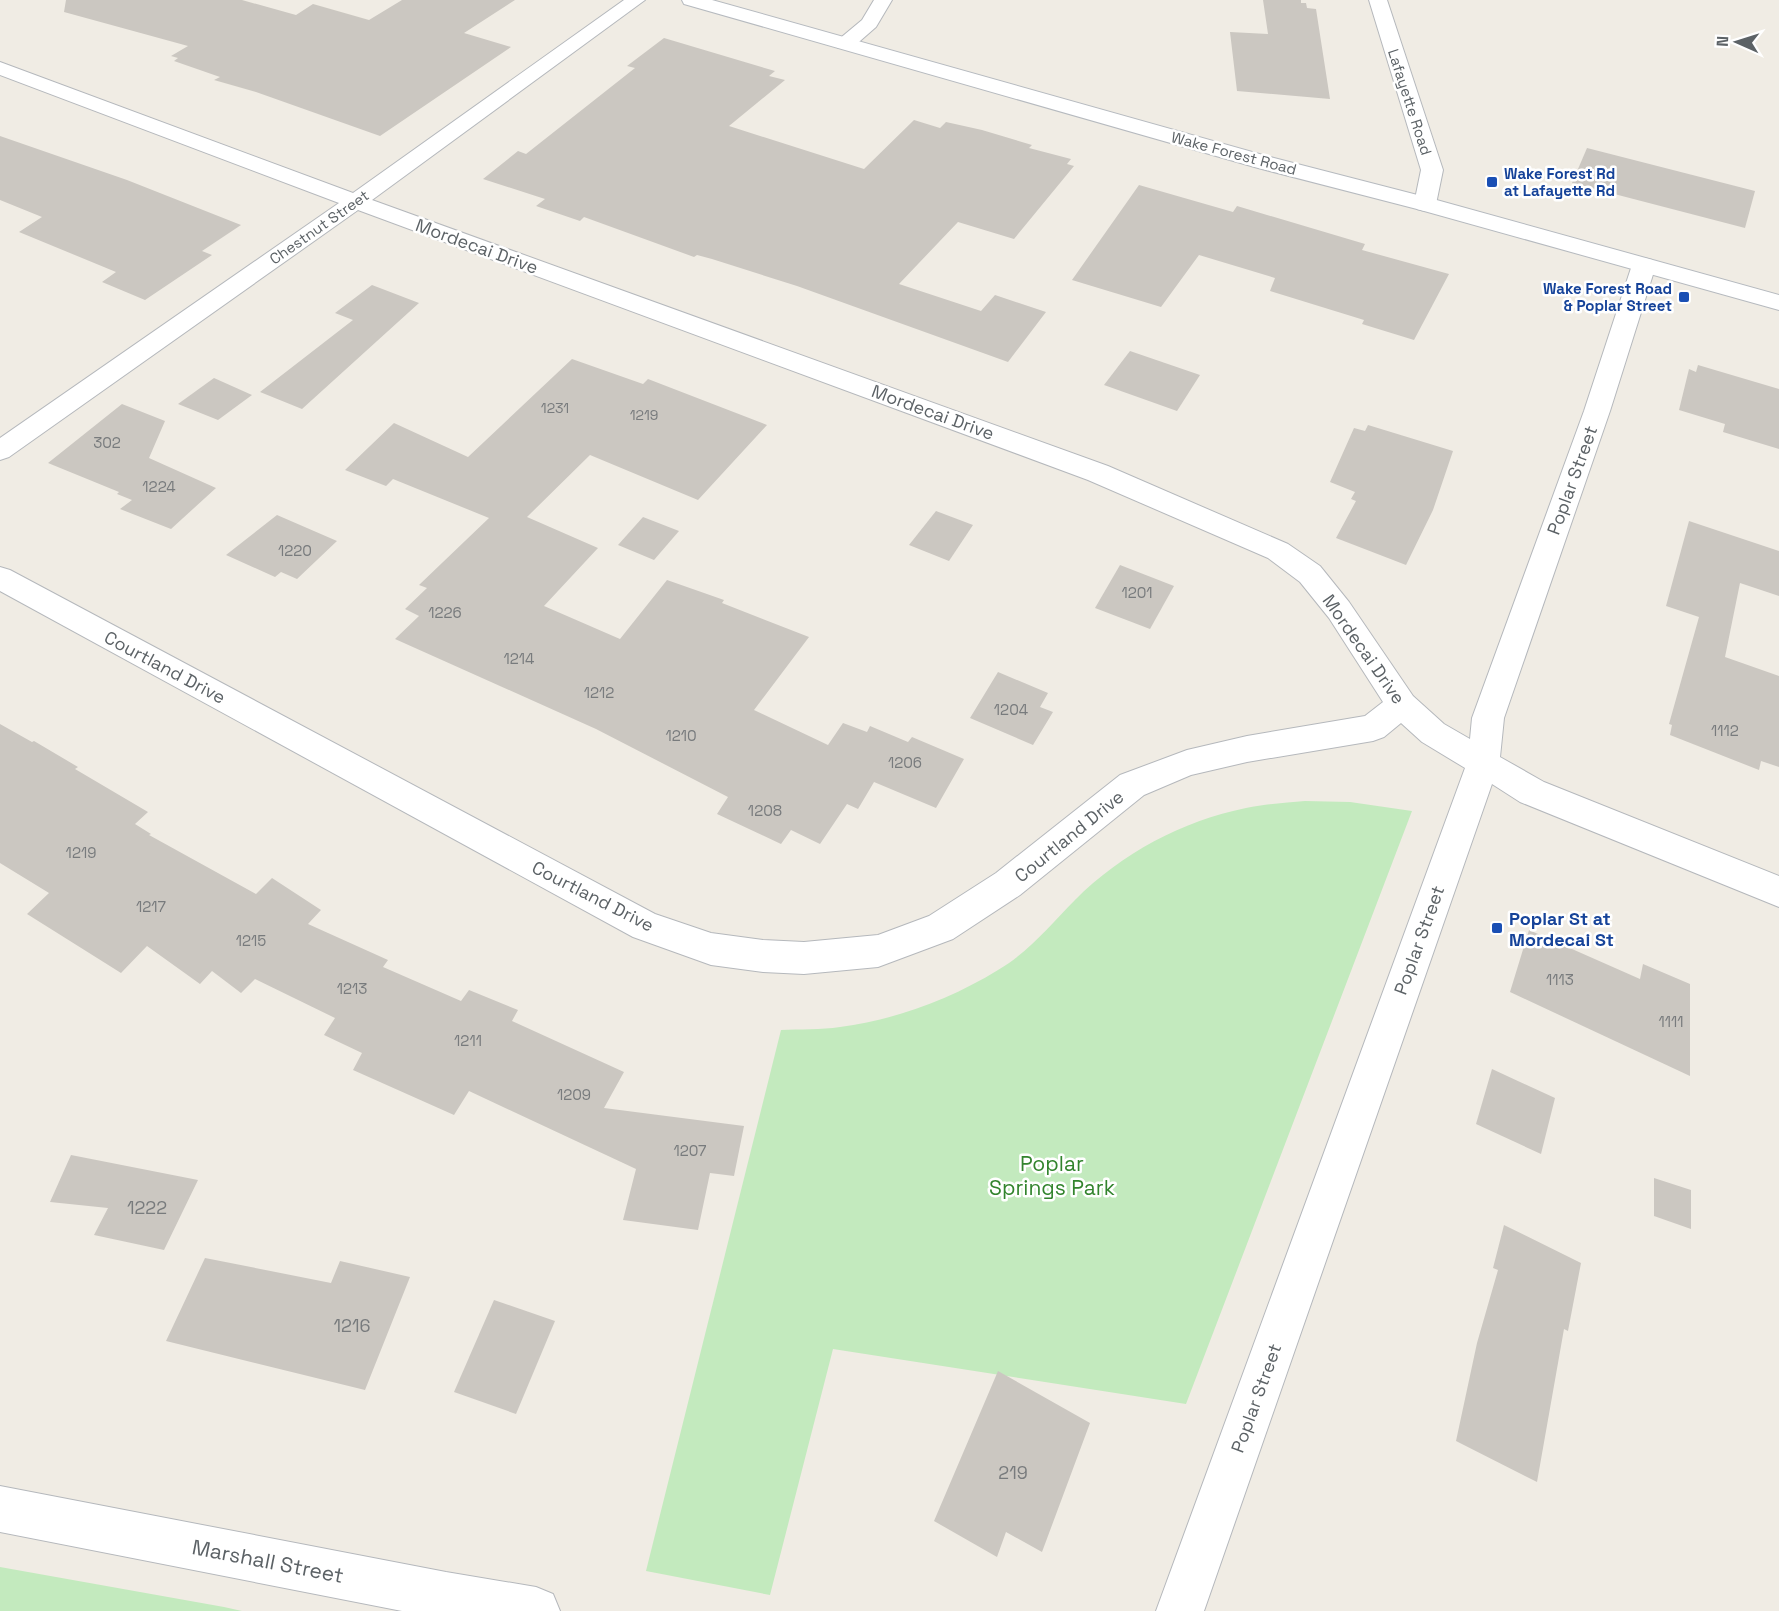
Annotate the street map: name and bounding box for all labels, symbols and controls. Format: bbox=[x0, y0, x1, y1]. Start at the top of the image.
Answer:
north arrow bbox=[1707, 12, 1767, 72]
text: N bbox=[1712, 35, 1733, 47]
street label: Lafayette Road bbox=[1384, 46, 1436, 158]
street label: Wake Forest Road bbox=[1169, 127, 1299, 179]
place label: Wake Forest Rd at Lafayette Rd bbox=[1504, 164, 1615, 200]
marker: Wake Forest Rd at Lafayette Rd bbox=[1485, 175, 1499, 189]
street label: Chestnut Street bbox=[266, 186, 373, 268]
street label: Mordecai Drive bbox=[413, 213, 541, 279]
place label: Wake Forest Road & Poplar Street bbox=[1543, 279, 1672, 315]
marker: Wake Forest Road & Poplar Street bbox=[1677, 290, 1691, 304]
street label: Mordecai Drive bbox=[869, 379, 997, 445]
house number: 1231 bbox=[541, 399, 569, 417]
house number: 1219 bbox=[630, 406, 658, 424]
street label: Poplar Street bbox=[1542, 422, 1602, 538]
house number: 302 bbox=[93, 433, 121, 452]
house number: 1224 bbox=[142, 477, 176, 496]
house number: 1220 bbox=[278, 541, 312, 560]
house number: 1201 bbox=[1121, 583, 1153, 602]
street label: Mordecai Drive bbox=[1318, 590, 1410, 708]
house number: 1226 bbox=[428, 603, 462, 622]
street label: Courtland Drive bbox=[100, 625, 230, 709]
house number: 1214 bbox=[504, 649, 534, 668]
house number: 1212 bbox=[584, 683, 614, 702]
house number: 1204 bbox=[994, 700, 1028, 719]
house number: 1112 bbox=[1711, 721, 1739, 740]
house number: 1210 bbox=[665, 726, 697, 745]
house number: 1206 bbox=[888, 753, 922, 772]
street label: Courtland Drive bbox=[1010, 785, 1128, 887]
house number: 1208 bbox=[748, 801, 782, 820]
house number: 1219 bbox=[66, 843, 96, 862]
street label: Courtland Drive bbox=[528, 855, 658, 937]
street label: Poplar Street bbox=[1389, 882, 1449, 998]
house number: 1217 bbox=[136, 897, 166, 916]
place label: Poplar St at Mordecai St bbox=[1509, 907, 1614, 951]
marker: Poplar St at Mordecai St bbox=[1490, 921, 1504, 935]
house number: 1215 bbox=[236, 931, 266, 950]
house number: 1113 bbox=[1546, 970, 1574, 989]
house number: 1213 bbox=[337, 979, 367, 998]
house number: 1111 bbox=[1658, 1012, 1684, 1031]
house number: 1211 bbox=[454, 1031, 482, 1050]
house number: 1209 bbox=[557, 1085, 591, 1104]
house number: 1207 bbox=[673, 1141, 707, 1160]
park label: Poplar Springs Park bbox=[989, 1150, 1115, 1201]
house number: 1222 bbox=[127, 1196, 167, 1219]
house number: 1216 bbox=[334, 1314, 370, 1337]
street label: Poplar Street bbox=[1226, 1340, 1286, 1456]
house number: 219 bbox=[998, 1461, 1028, 1484]
street label: Marshall Street bbox=[190, 1533, 346, 1589]

